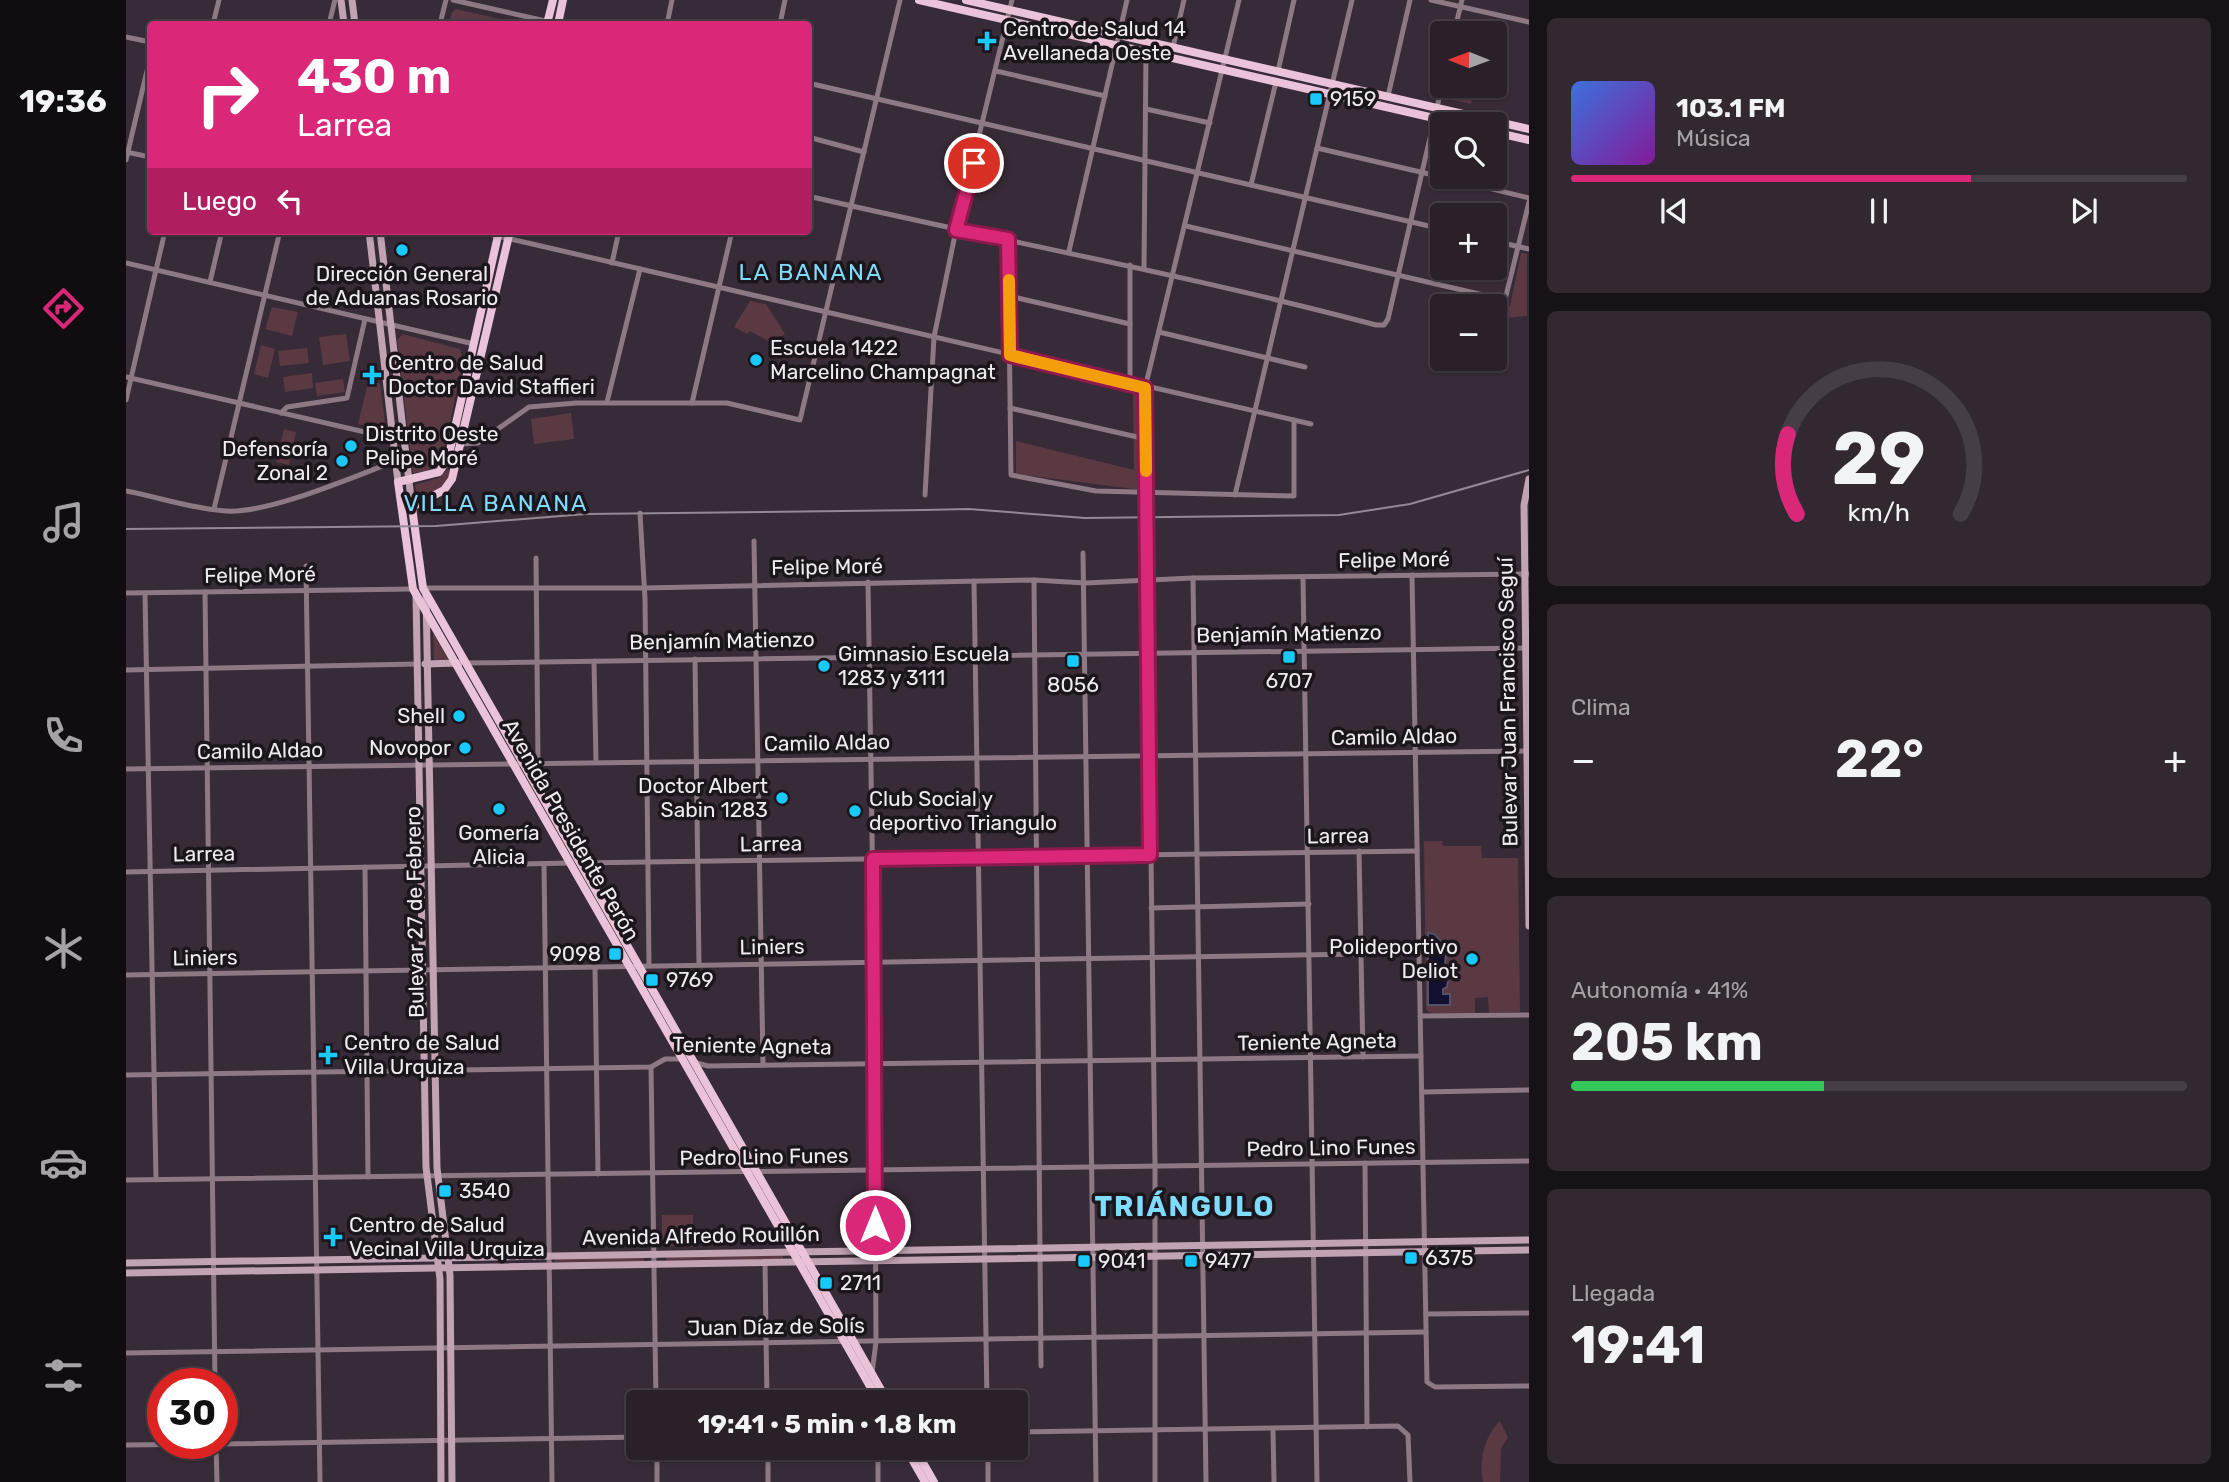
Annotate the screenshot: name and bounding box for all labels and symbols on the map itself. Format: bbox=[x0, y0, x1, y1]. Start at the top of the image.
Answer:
place label: Centro de Salud 14 Avellaneda Oeste bbox=[1003, 16, 1186, 65]
north arrow bbox=[1430, 21, 1507, 98]
marker: Centro de Salud 14 Avellaneda Oeste bbox=[977, 31, 997, 51]
place label: 9159 bbox=[1330, 86, 1376, 111]
marker: 9159 bbox=[1308, 91, 1324, 107]
pin bbox=[944, 133, 1004, 193]
marker: Dirección General de Aduanas Rosario bbox=[394, 242, 410, 258]
district label: LA BANANA bbox=[739, 258, 883, 286]
place label: Dirección General de Aduanas Rosario bbox=[306, 261, 498, 310]
place label: Escuela 1422 Marcelino Champagnat bbox=[770, 335, 996, 384]
place label: Centro de Salud Doctor David Staffieri bbox=[388, 350, 595, 399]
marker: Escuela 1422 Marcelino Champagnat bbox=[748, 352, 764, 368]
marker: Centro de Salud Doctor David Staffieri bbox=[362, 365, 382, 385]
place label: Distrito Oeste Pelipe Moré bbox=[365, 421, 499, 470]
place label: Defensoría Zonal 2 bbox=[222, 436, 328, 485]
marker: Distrito Oeste Pelipe Moré bbox=[343, 438, 359, 454]
marker: Defensoría Zonal 2 bbox=[334, 453, 350, 469]
district label: VILLA BANANA bbox=[403, 489, 589, 517]
street label: Felipe Moré bbox=[1338, 546, 1450, 573]
street label: Felipe Moré bbox=[771, 553, 883, 580]
street label: Bulevar Juan Francisco Seguí bbox=[1492, 556, 1523, 847]
street label: Felipe Moré bbox=[204, 561, 316, 588]
street label: Benjamín Matienzo bbox=[1196, 619, 1382, 648]
street label: Benjamín Matienzo bbox=[629, 626, 815, 655]
place label: Gimnasio Escuela 1283 y 3111 bbox=[838, 641, 1010, 690]
marker: 6707 bbox=[1281, 649, 1297, 665]
marker: 8056 bbox=[1065, 653, 1081, 669]
marker: Gimnasio Escuela 1283 y 3111 bbox=[816, 658, 832, 674]
place label: 6707 bbox=[1266, 668, 1313, 693]
place label: 8056 bbox=[1047, 672, 1099, 697]
place label: Shell bbox=[397, 703, 445, 728]
marker: Shell bbox=[451, 708, 467, 724]
street label: Avenida Presidente Perón bbox=[498, 714, 645, 945]
street label: Camilo Aldao bbox=[1331, 723, 1457, 750]
street label: Camilo Aldao bbox=[764, 729, 890, 756]
place label: Novopor bbox=[369, 735, 451, 760]
street label: Camilo Aldao bbox=[197, 737, 323, 764]
marker: Novopor bbox=[457, 740, 473, 756]
place label: Doctor Albert Sabin 1283 bbox=[638, 773, 768, 822]
place label: Club Social y deportivo Triangulo bbox=[869, 786, 1057, 835]
marker: Doctor Albert Sabin 1283 bbox=[774, 790, 790, 806]
marker: Gomería Alicia bbox=[491, 801, 507, 817]
marker: Club Social y deportivo Triangulo bbox=[847, 803, 863, 819]
street label: Bulevar 27 de Febrero bbox=[400, 806, 429, 1018]
place label: Gomería Alicia bbox=[458, 820, 540, 869]
street label: Larrea bbox=[1307, 822, 1369, 849]
street label: Larrea bbox=[740, 830, 802, 857]
street label: Larrea bbox=[173, 840, 235, 867]
street label: Liniers bbox=[739, 933, 805, 960]
place label: Polideportivo Deliot bbox=[1329, 934, 1458, 983]
place label: 9098 bbox=[549, 941, 601, 966]
street label: Liniers bbox=[172, 944, 238, 971]
marker: 9098 bbox=[607, 946, 623, 962]
marker: Polideportivo Deliot bbox=[1464, 951, 1480, 967]
place label: 9769 bbox=[666, 967, 714, 992]
marker: 9769 bbox=[644, 972, 660, 988]
street label: Teniente Agneta bbox=[1237, 1028, 1397, 1055]
place label: Centro de Salud Villa Urquiza bbox=[344, 1030, 500, 1079]
street label: Teniente Agneta bbox=[672, 1032, 832, 1059]
marker: Centro de Salud Villa Urquiza bbox=[318, 1045, 338, 1065]
street label: Pedro Lino Funes bbox=[1246, 1134, 1416, 1161]
street label: Pedro Lino Funes bbox=[679, 1143, 849, 1170]
place label: 3540 bbox=[459, 1178, 510, 1203]
marker: 3540 bbox=[437, 1183, 453, 1199]
position arrow bbox=[838, 1188, 912, 1262]
district label: TRIÁNGULO bbox=[1094, 1190, 1276, 1223]
place label: Centro de Salud Vecinal Villa Urquiza bbox=[349, 1212, 545, 1261]
street label: Avenida Alfredo Rouillón bbox=[582, 1221, 820, 1250]
marker: Centro de Salud Vecinal Villa Urquiza bbox=[323, 1227, 343, 1247]
place label: 6375 bbox=[1425, 1245, 1474, 1270]
place label: 9041 bbox=[1098, 1248, 1145, 1273]
place label: 9477 bbox=[1205, 1248, 1252, 1273]
marker: 6375 bbox=[1403, 1250, 1419, 1266]
marker: 9041 bbox=[1076, 1253, 1092, 1269]
marker: 9477 bbox=[1183, 1253, 1199, 1269]
place label: 2711 bbox=[840, 1270, 881, 1295]
marker: 2711 bbox=[818, 1275, 834, 1291]
street label: Juan Díaz de Solís bbox=[687, 1312, 865, 1341]
speed limit sign: 30 bbox=[147, 1368, 238, 1459]

